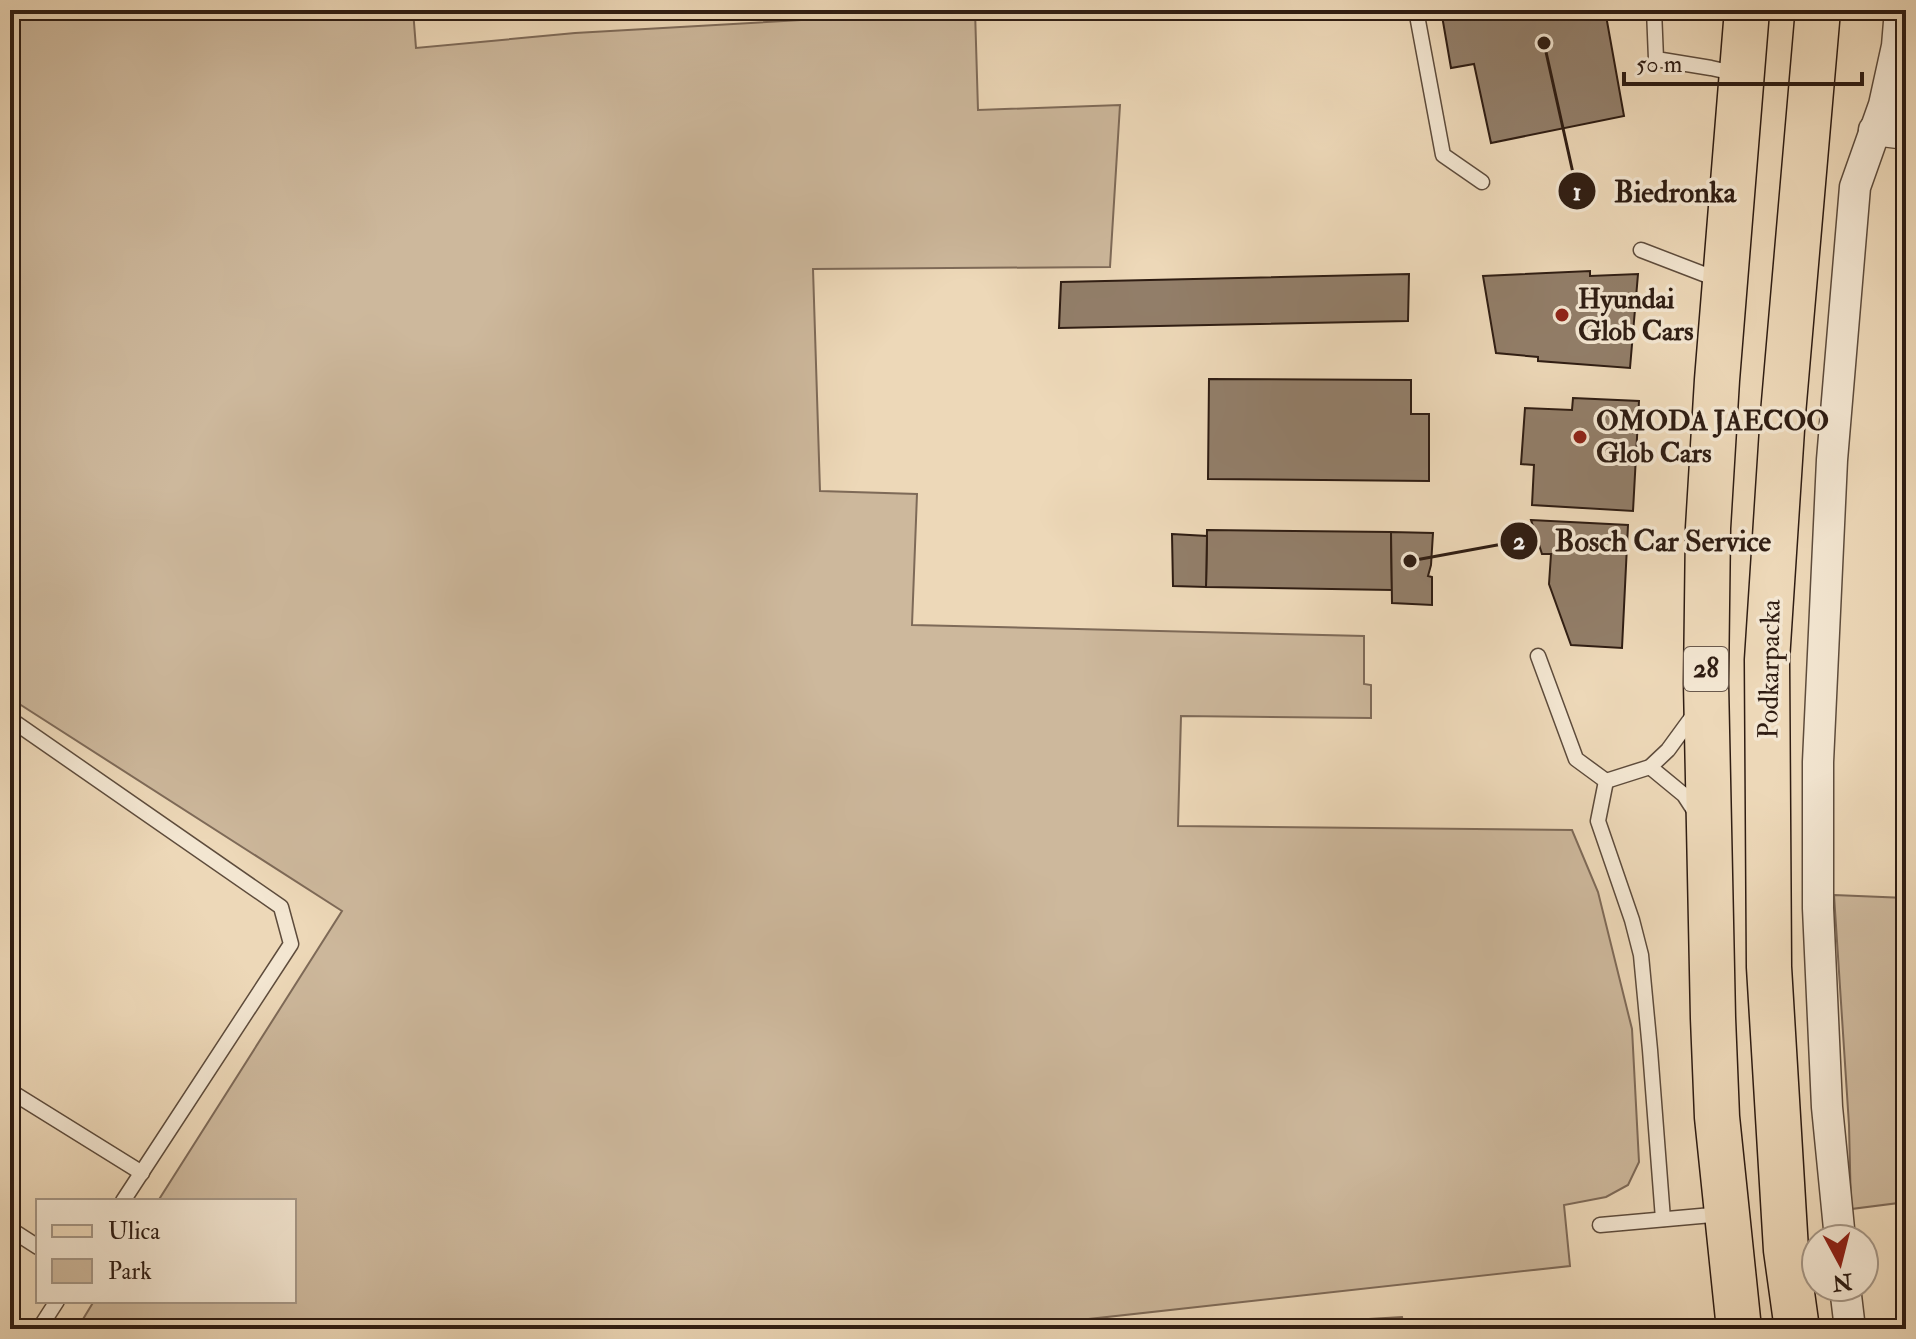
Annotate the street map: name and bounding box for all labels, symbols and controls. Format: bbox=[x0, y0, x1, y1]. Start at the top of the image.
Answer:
scale bar bbox=[1624, 36, 1862, 86]
text: 50 m bbox=[1636, 49, 1683, 80]
callout: Biedronka bbox=[1557, 164, 1752, 218]
text: Biedronka bbox=[1614, 174, 1738, 211]
text: 1 bbox=[1573, 177, 1581, 208]
place label: Hyundai Glob Cars bbox=[1578, 282, 1694, 349]
marker: Hyundai Glob Cars bbox=[1553, 306, 1571, 324]
place label: OMODA JAECOO Glob Cars bbox=[1596, 404, 1829, 471]
marker: OMODA JAECOO Glob Cars bbox=[1571, 428, 1589, 446]
callout: Bosch Car Service bbox=[1499, 514, 1787, 568]
text: Bosch Car Service bbox=[1555, 523, 1772, 560]
text: 2 bbox=[1513, 526, 1525, 557]
street label: Podkarpacka bbox=[1751, 598, 1789, 739]
road number: 28 bbox=[1684, 647, 1728, 691]
legend bbox=[36, 1199, 296, 1303]
text: Ulica bbox=[108, 1216, 161, 1247]
north arrow bbox=[1800, 1223, 1880, 1303]
text: Park bbox=[108, 1256, 152, 1287]
text: N bbox=[1831, 1267, 1855, 1297]

